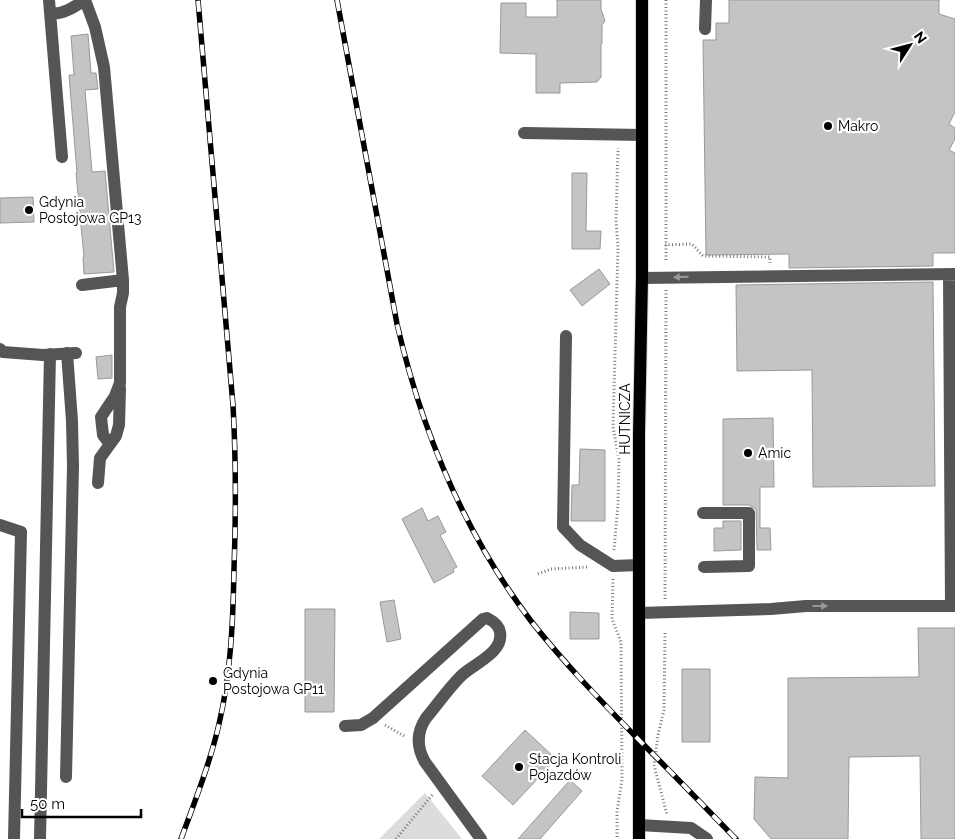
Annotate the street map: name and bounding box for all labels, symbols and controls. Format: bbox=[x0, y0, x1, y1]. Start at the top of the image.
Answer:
north arrow bbox=[885, 20, 935, 70]
text: N bbox=[911, 28, 930, 46]
place label: Makro bbox=[838, 118, 878, 134]
marker: Makro bbox=[822, 120, 834, 132]
place label: Gdynia Postojowa GP13 bbox=[39, 194, 141, 226]
marker: Gdynia Postojowa GP13 bbox=[23, 204, 35, 216]
one-way arrow bbox=[673, 273, 689, 281]
street label: HUTNICZA bbox=[617, 383, 633, 455]
place label: Amic bbox=[758, 445, 791, 461]
marker: Amic bbox=[742, 447, 754, 459]
one-way arrow bbox=[812, 602, 828, 610]
place label: Gdynia Postojowa GP11 bbox=[223, 665, 324, 697]
marker: Gdynia Postojowa GP11 bbox=[207, 675, 219, 687]
place label: Stacja Kontroli Pojazdów bbox=[529, 751, 621, 783]
marker: Stacja Kontroli Pojazdów bbox=[513, 761, 525, 773]
scale bar bbox=[22, 786, 141, 818]
text: 50 m bbox=[30, 795, 65, 813]

